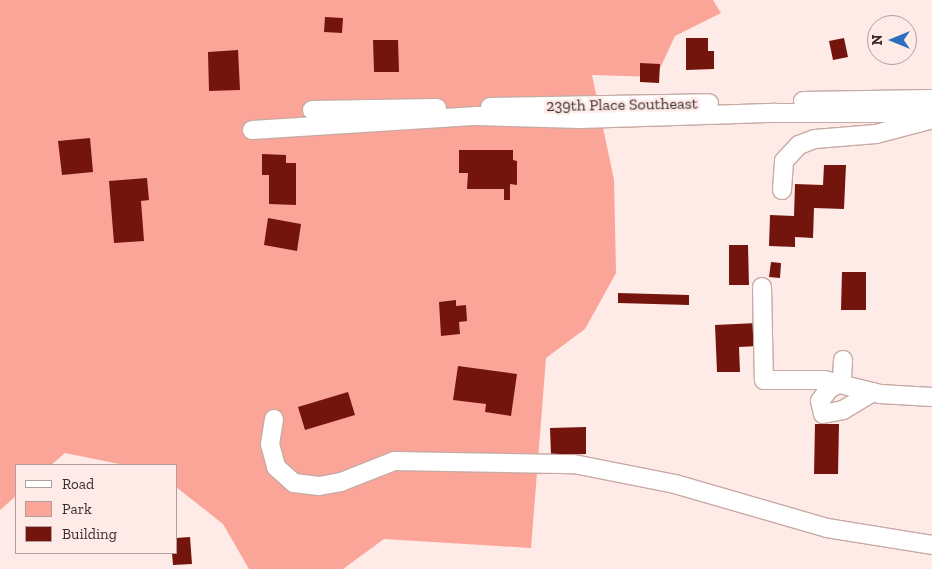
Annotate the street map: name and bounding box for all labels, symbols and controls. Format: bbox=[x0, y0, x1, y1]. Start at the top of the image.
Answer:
north arrow bbox=[867, 15, 917, 65]
text: N bbox=[869, 35, 886, 45]
street label: 239th Place Southeast bbox=[546, 94, 698, 116]
legend bbox=[15, 464, 178, 554]
text: Road bbox=[62, 475, 94, 493]
text: Park bbox=[62, 500, 92, 518]
text: Building bbox=[62, 525, 117, 543]

